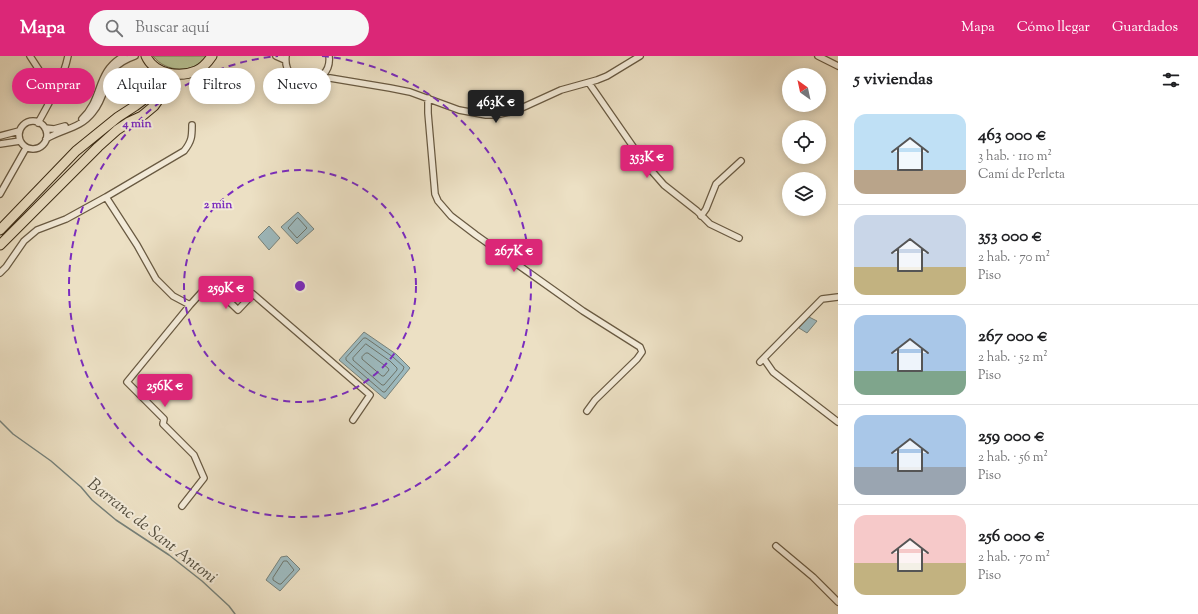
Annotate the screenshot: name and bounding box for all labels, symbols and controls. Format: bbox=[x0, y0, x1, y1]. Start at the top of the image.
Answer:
search box bbox=[89, 10, 369, 46]
text: Mapa bbox=[20, 15, 65, 42]
icon: search bbox=[103, 17, 125, 39]
text: Buscar aquí bbox=[135, 18, 209, 39]
text: Mapa bbox=[961, 18, 995, 38]
text: Cómo llegar bbox=[1017, 18, 1090, 38]
text: Guardados bbox=[1112, 18, 1178, 38]
chip: Comprar bbox=[12, 68, 95, 104]
chip: Alquilar bbox=[103, 68, 181, 104]
chip: Filtros bbox=[189, 68, 255, 104]
chip: Nuevo bbox=[263, 68, 331, 104]
north arrow bbox=[782, 68, 826, 112]
map controls bbox=[782, 68, 826, 216]
text: 5 viviendas bbox=[854, 68, 933, 92]
icon: filters bbox=[1160, 69, 1182, 91]
pin: 463K € bbox=[463, 90, 529, 124]
text: 463K € bbox=[477, 94, 515, 112]
text: 4 min bbox=[121, 115, 152, 133]
button: locate bbox=[782, 120, 826, 164]
text: 463 000 € bbox=[978, 124, 1046, 148]
icon: home bbox=[886, 130, 934, 178]
pin: 353K € bbox=[614, 145, 680, 179]
text: 3 hab. · 110 m² bbox=[978, 148, 1052, 166]
text: 353K € bbox=[629, 149, 665, 167]
text: Camí de Perleta bbox=[978, 166, 1065, 184]
button: layers bbox=[782, 172, 826, 216]
text: 2 min bbox=[204, 196, 233, 214]
text: 353 000 € bbox=[978, 225, 1042, 249]
icon: home bbox=[886, 231, 934, 279]
pin: 267K € bbox=[481, 239, 547, 273]
text: 267K € bbox=[494, 243, 534, 261]
text: 2 hab. · 70 m² bbox=[978, 249, 1050, 267]
text: Piso bbox=[978, 267, 1001, 285]
pin: 259K € bbox=[193, 276, 259, 310]
centre of rings bbox=[293, 279, 307, 293]
text: 259K € bbox=[207, 280, 245, 298]
text: 267 000 € bbox=[978, 325, 1048, 349]
icon: home bbox=[886, 331, 934, 379]
text: 2 hab. · 52 m² bbox=[978, 349, 1048, 367]
text: Piso bbox=[978, 367, 1001, 385]
pin: 256K € bbox=[132, 374, 198, 408]
text: 256K € bbox=[146, 378, 184, 396]
text: 259 000 € bbox=[978, 425, 1045, 449]
icon: home bbox=[886, 431, 934, 479]
text: 2 hab. · 56 m² bbox=[978, 449, 1048, 467]
text: Piso bbox=[978, 467, 1001, 485]
water label: Barranc de Sant Antoni bbox=[82, 473, 222, 590]
text: 256 000 € bbox=[978, 525, 1045, 549]
icon: home bbox=[886, 531, 934, 579]
text: 2 hab. · 70 m² bbox=[978, 549, 1050, 567]
text: Piso bbox=[978, 567, 1001, 585]

